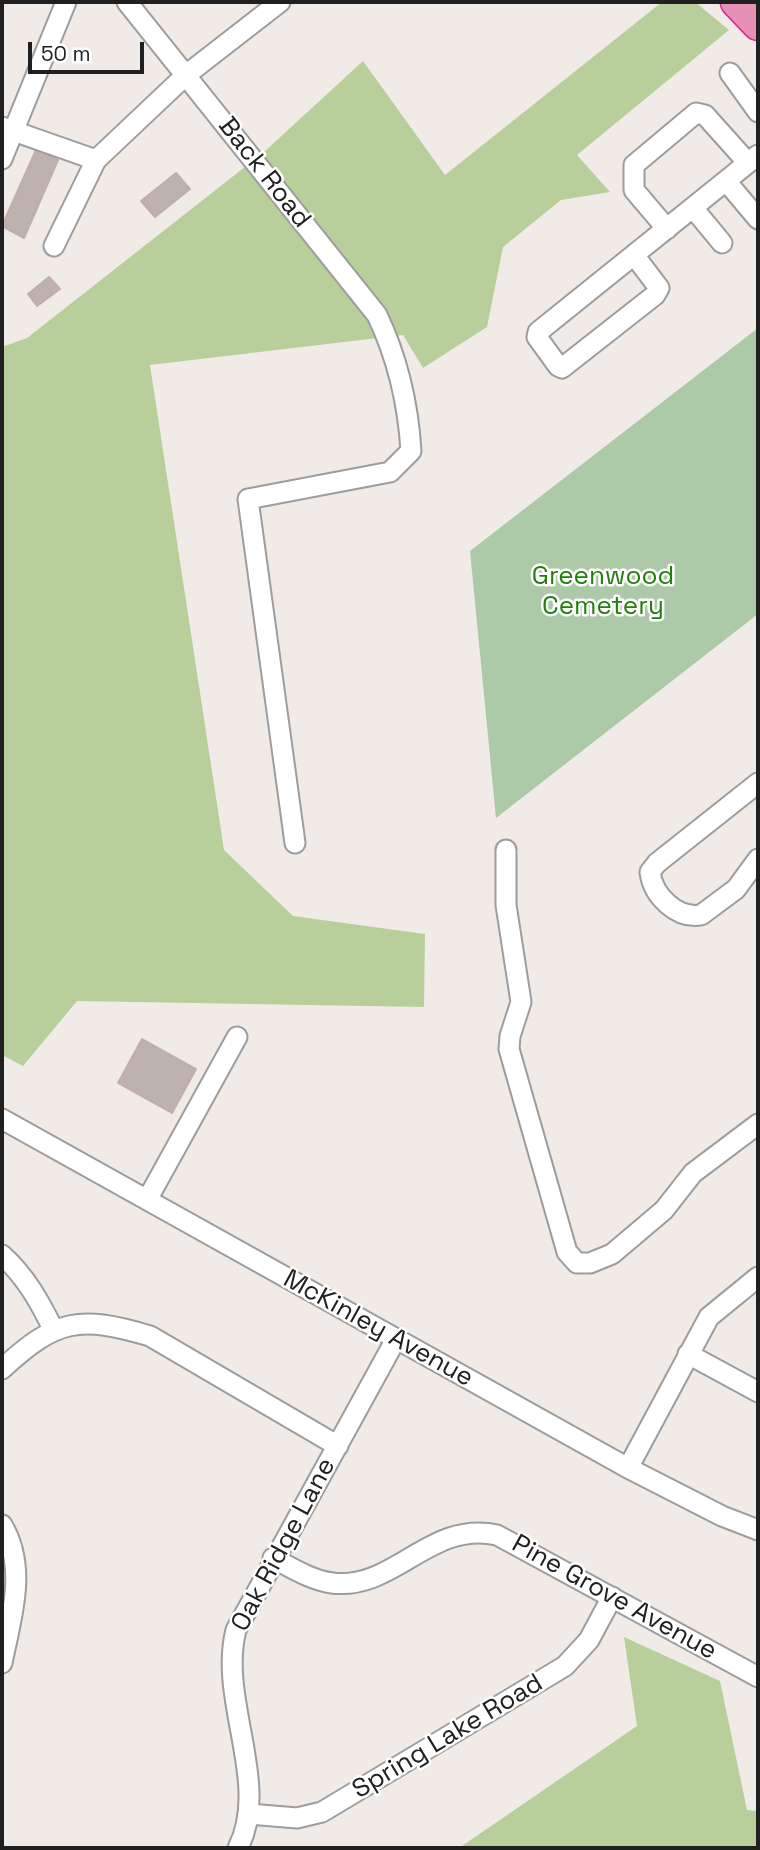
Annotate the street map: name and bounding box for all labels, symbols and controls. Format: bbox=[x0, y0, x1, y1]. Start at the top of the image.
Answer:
scale bar bbox=[32, 28, 147, 72]
text: 50 m bbox=[41, 40, 91, 67]
street label: Back Road bbox=[211, 111, 317, 235]
park label: Greenwood Cemetery bbox=[532, 561, 674, 622]
street label: McKinley Avenue bbox=[278, 1264, 478, 1394]
street label: Oak Ridge Lane bbox=[225, 1453, 343, 1637]
street label: Pine Grove Avenue bbox=[506, 1529, 722, 1667]
street label: Spring Lake Road bbox=[347, 1668, 549, 1806]

